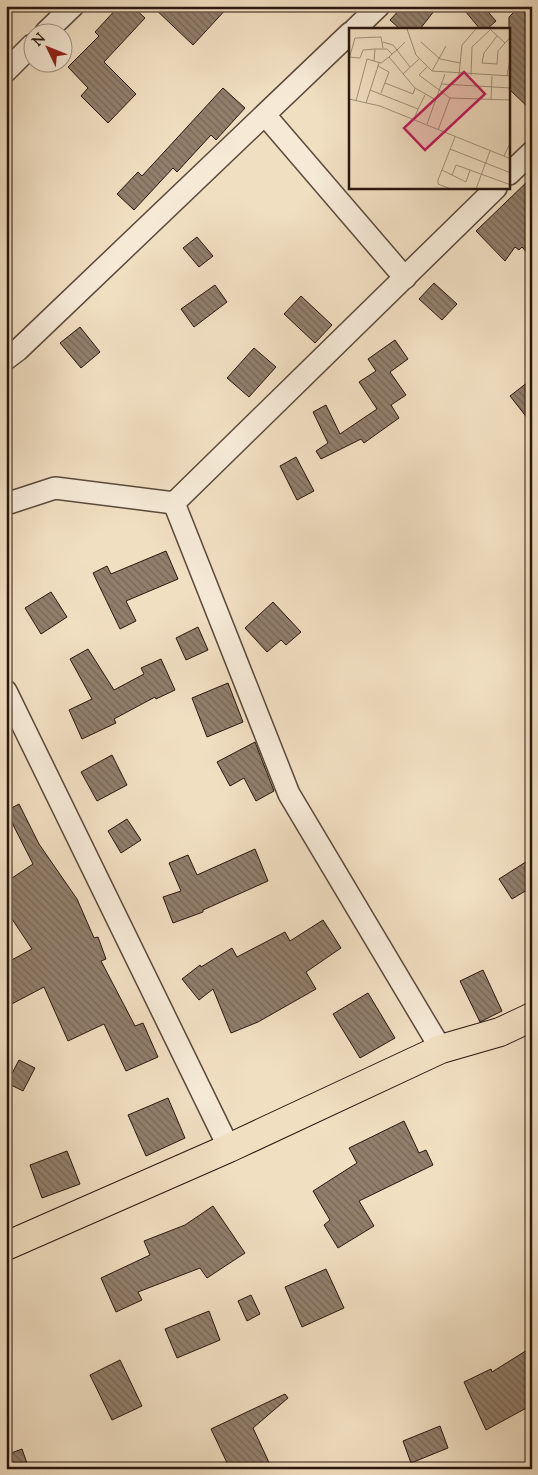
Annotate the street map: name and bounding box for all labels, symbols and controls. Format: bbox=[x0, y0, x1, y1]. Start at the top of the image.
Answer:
north arrow bbox=[22, 22, 72, 72]
inset map bbox=[349, 28, 510, 189]
text: N bbox=[29, 30, 51, 51]

